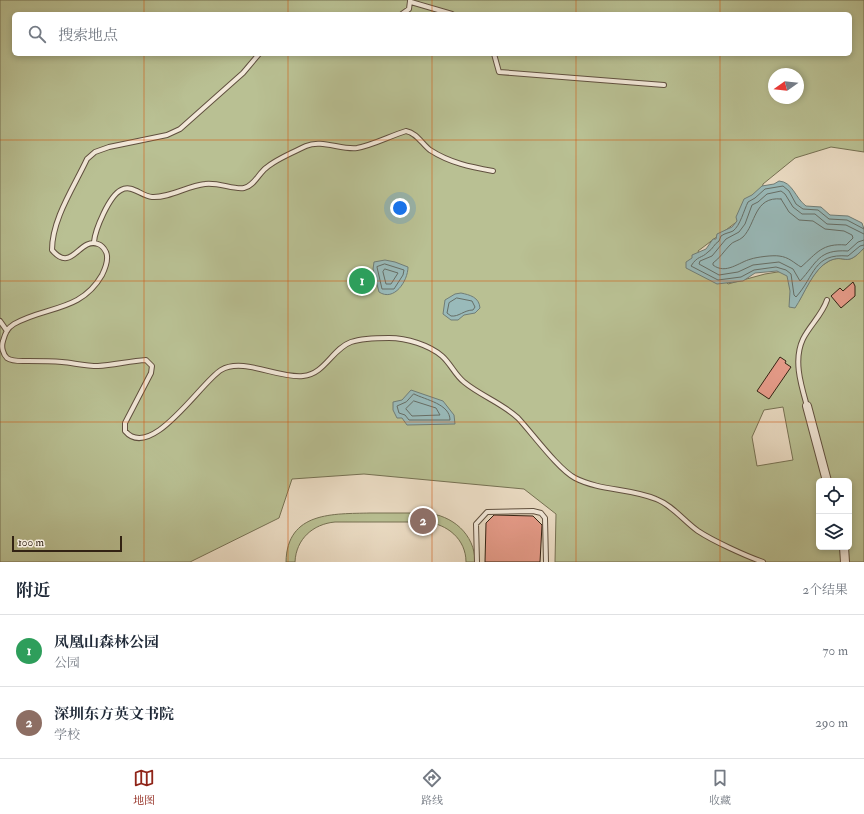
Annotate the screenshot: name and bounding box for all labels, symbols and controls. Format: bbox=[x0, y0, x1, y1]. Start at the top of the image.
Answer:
search box bbox=[12, 12, 852, 56]
icon: search bbox=[26, 23, 48, 45]
text: 搜索地点 bbox=[58, 26, 118, 45]
north arrow bbox=[768, 68, 804, 104]
your location bbox=[390, 198, 410, 218]
pin: 1 bbox=[349, 266, 375, 296]
map controls bbox=[816, 478, 852, 550]
button: locate bbox=[816, 478, 852, 514]
pin: 2 bbox=[410, 506, 436, 536]
button: layers bbox=[816, 514, 852, 550]
scale bar bbox=[12, 534, 122, 553]
text: 100 m bbox=[18, 536, 44, 549]
text: 附近 bbox=[16, 580, 50, 601]
text: 2个结果 bbox=[802, 582, 848, 598]
text: 凤凰山森林公园 bbox=[54, 633, 159, 652]
text: 1 bbox=[27, 643, 31, 659]
text: 70 m bbox=[823, 643, 848, 659]
text: 公园 bbox=[54, 655, 80, 671]
text: 深圳东方英文书院 bbox=[54, 705, 174, 724]
text: 2 bbox=[26, 715, 32, 731]
text: 290 m bbox=[815, 715, 848, 731]
text: 学校 bbox=[54, 727, 80, 743]
tab: 地图 bbox=[133, 767, 155, 807]
tab: 路线 bbox=[421, 767, 443, 807]
tab: 收藏 bbox=[709, 767, 731, 807]

